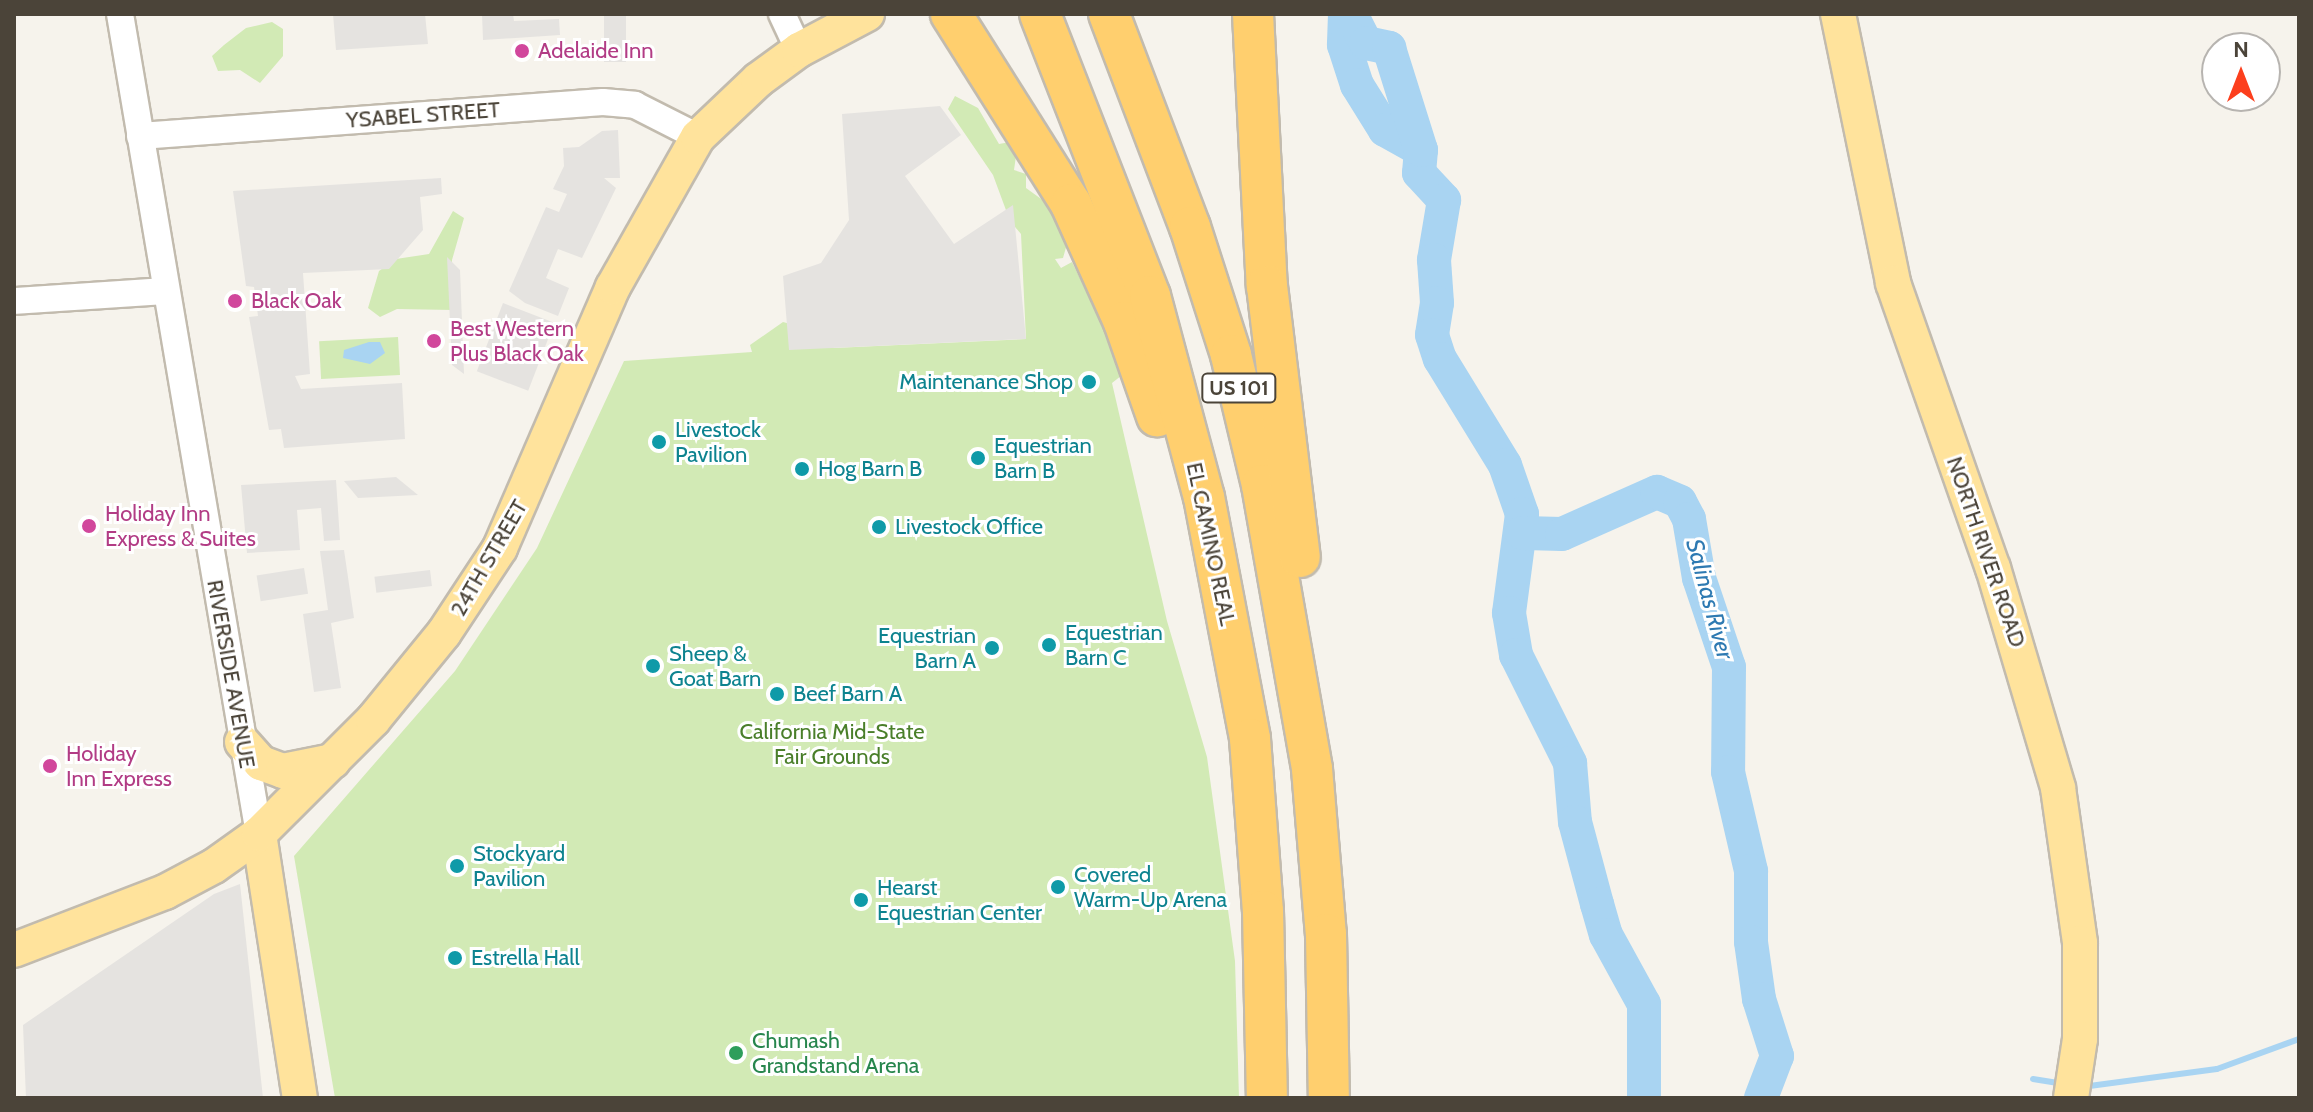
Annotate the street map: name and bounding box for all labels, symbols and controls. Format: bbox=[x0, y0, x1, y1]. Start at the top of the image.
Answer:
north arrow bbox=[2201, 32, 2281, 112]
text: N bbox=[2233, 36, 2249, 63]
place label: Adelaide Inn bbox=[538, 38, 654, 64]
marker: Adelaide Inn bbox=[513, 42, 531, 60]
street label: YSABEL STREET bbox=[345, 96, 501, 134]
place label: Black Oak bbox=[251, 288, 342, 314]
marker: Black Oak bbox=[226, 292, 244, 310]
place label: Best Western Plus Black Oak bbox=[450, 315, 584, 366]
marker: Best Western Plus Black Oak bbox=[425, 332, 443, 350]
place label: Maintenance Shop bbox=[899, 369, 1073, 395]
road number: US 101 bbox=[1201, 372, 1277, 404]
marker: Maintenance Shop bbox=[1080, 373, 1098, 391]
place label: Livestock Pavilion bbox=[675, 416, 761, 468]
place label: Equestrian Barn B bbox=[994, 432, 1092, 484]
marker: Livestock Pavilion bbox=[650, 433, 668, 451]
marker: Equestrian Barn B bbox=[969, 449, 987, 467]
street label: NORTH RIVER ROAD bbox=[1941, 453, 2031, 651]
place label: Hog Barn B bbox=[818, 456, 922, 482]
marker: Hog Barn B bbox=[793, 460, 811, 478]
street label: EL CAMINO REAL bbox=[1181, 460, 1241, 628]
street label: 24TH STREET bbox=[445, 495, 533, 621]
place label: Holiday Inn Express & Suites bbox=[105, 500, 256, 552]
place label: Livestock Office bbox=[895, 514, 1043, 540]
marker: Holiday Inn Express & Suites bbox=[80, 517, 98, 535]
marker: Livestock Office bbox=[870, 518, 888, 536]
water label: Salinas River bbox=[1680, 536, 1740, 662]
street label: RIVERSIDE AVENUE bbox=[201, 578, 261, 770]
place label: Equestrian Barn C bbox=[1065, 619, 1163, 670]
place label: Equestrian Barn A bbox=[878, 622, 976, 674]
marker: Equestrian Barn C bbox=[1040, 636, 1058, 654]
marker: Equestrian Barn A bbox=[983, 639, 1001, 657]
place label: Sheep & Goat Barn bbox=[669, 640, 761, 692]
marker: Sheep & Goat Barn bbox=[644, 657, 662, 675]
place label: Beef Barn A bbox=[793, 681, 902, 707]
marker: Beef Barn A bbox=[768, 685, 786, 703]
park label: California Mid-State Fair Grounds bbox=[740, 718, 924, 770]
place label: Holiday Inn Express bbox=[66, 740, 172, 792]
marker: Holiday Inn Express bbox=[41, 757, 59, 775]
place label: Stockyard Pavilion bbox=[473, 840, 565, 892]
marker: Stockyard Pavilion bbox=[448, 857, 466, 875]
place label: Covered Warm-Up Arena bbox=[1074, 861, 1227, 912]
place label: Hearst Equestrian Center bbox=[877, 874, 1042, 926]
marker: Covered Warm-Up Arena bbox=[1049, 878, 1067, 896]
marker: Hearst Equestrian Center bbox=[852, 891, 870, 909]
place label: Estrella Hall bbox=[471, 945, 580, 971]
marker: Estrella Hall bbox=[446, 949, 464, 967]
place label: Chumash Grandstand Arena bbox=[752, 1027, 919, 1078]
marker: Chumash Grandstand Arena bbox=[727, 1044, 745, 1062]

